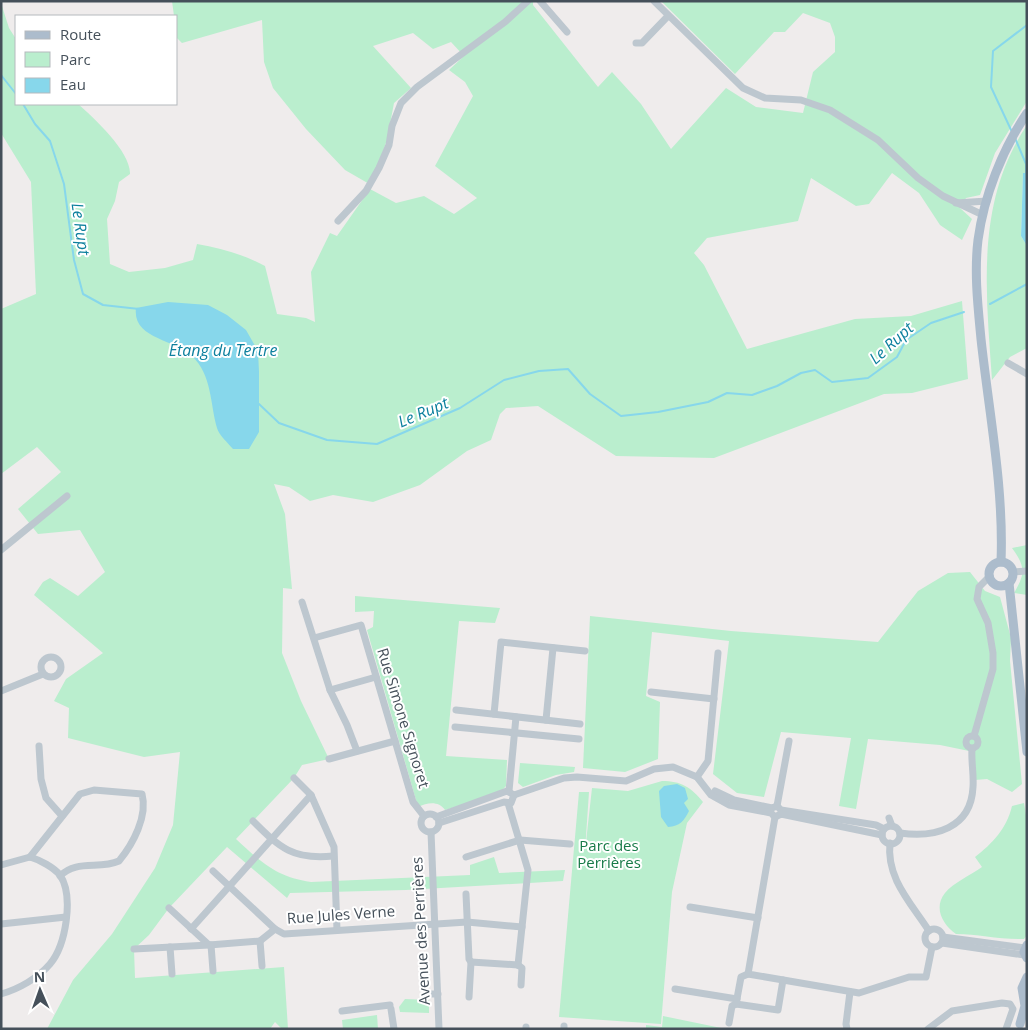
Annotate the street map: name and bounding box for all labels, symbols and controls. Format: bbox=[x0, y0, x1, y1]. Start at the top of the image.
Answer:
legend bbox=[15, 15, 178, 105]
text: Route bbox=[60, 24, 101, 44]
text: Parc bbox=[60, 49, 91, 69]
text: Eau bbox=[60, 74, 86, 94]
water label: Le Rupt bbox=[66, 201, 96, 257]
water label: Le Rupt bbox=[864, 317, 918, 369]
water label: Étang du Tertre bbox=[169, 339, 277, 361]
water label: Le Rupt bbox=[394, 391, 452, 432]
street label: Rue Simone Signoret bbox=[373, 645, 435, 790]
park label: Parc des Perrières bbox=[577, 835, 641, 872]
street label: Avenue des Perrières bbox=[406, 856, 434, 1006]
street label: Rue Jules Verne bbox=[286, 900, 396, 928]
north arrow bbox=[15, 965, 65, 1015]
text: N bbox=[34, 967, 46, 986]

